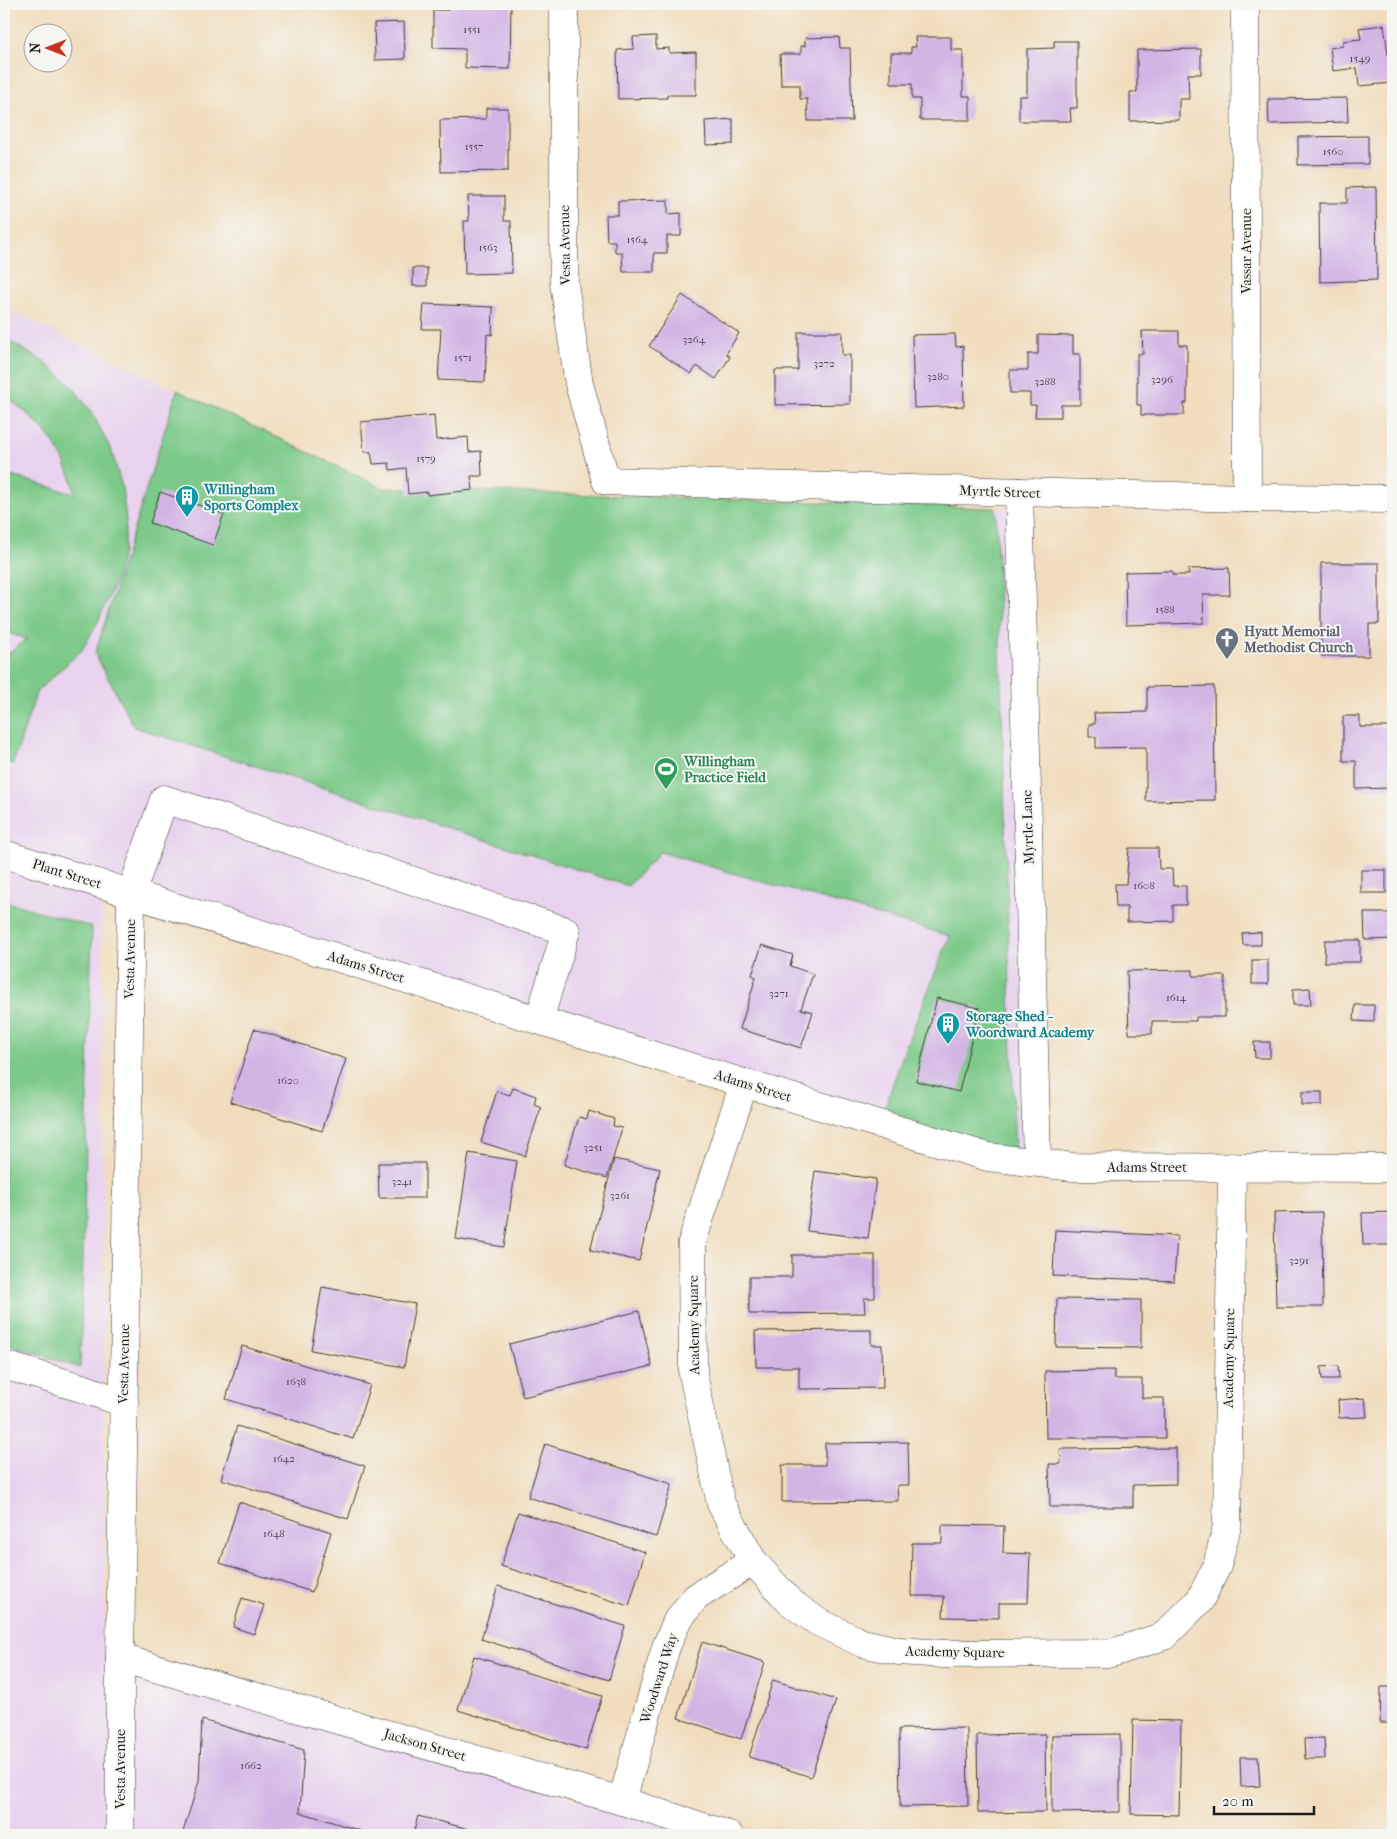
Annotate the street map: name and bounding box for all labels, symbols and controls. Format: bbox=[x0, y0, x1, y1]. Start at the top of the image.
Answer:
north arrow bbox=[22, 22, 72, 72]
house number: 1551 bbox=[463, 23, 481, 36]
text: N bbox=[27, 42, 44, 53]
house number: 1549 bbox=[1350, 52, 1371, 65]
house number: 1557 bbox=[465, 140, 483, 153]
house number: 1560 bbox=[1323, 145, 1343, 158]
street label: Vesta Avenue bbox=[556, 205, 574, 286]
street label: Vassar Avenue bbox=[1238, 208, 1255, 295]
house number: 1564 bbox=[626, 233, 648, 246]
house number: 1563 bbox=[478, 241, 498, 254]
house number: 3264 bbox=[683, 333, 706, 346]
house number: 1571 bbox=[454, 351, 472, 364]
house number: 3272 bbox=[813, 357, 835, 370]
house number: 3280 bbox=[927, 370, 949, 383]
house number: 3296 bbox=[1151, 373, 1173, 386]
house number: 3288 bbox=[1034, 375, 1056, 388]
house number: 1579 bbox=[416, 452, 436, 465]
place label: Willingham Sports Complex bbox=[203, 481, 299, 514]
street label: Myrtle Street bbox=[959, 482, 1041, 502]
building icon: Willingham Sports Complex bbox=[174, 484, 200, 518]
house number: 1588 bbox=[1155, 603, 1175, 616]
place label: Hyatt Memorial Methodist Church bbox=[1243, 623, 1354, 656]
church icon: Hyatt Memorial Methodist Church bbox=[1214, 626, 1240, 660]
place label: Willingham Practice Field bbox=[683, 753, 767, 786]
sports icon: Willingham Practice Field bbox=[653, 756, 679, 790]
street label: Myrtle Lane bbox=[1018, 789, 1038, 865]
street label: Plant Street bbox=[30, 855, 104, 893]
house number: 1608 bbox=[1133, 879, 1155, 892]
street label: Vesta Avenue bbox=[121, 919, 139, 1000]
street label: Adams Street bbox=[324, 947, 407, 987]
house number: 3271 bbox=[769, 987, 789, 1000]
house number: 1614 bbox=[1166, 991, 1187, 1004]
place label: Storage Shed - Woordward Academy bbox=[965, 1008, 1096, 1041]
building icon: Storage Shed - Woordward Academy bbox=[935, 1011, 961, 1045]
street label: Adams Street bbox=[711, 1066, 794, 1106]
house number: 1620 bbox=[277, 1074, 299, 1087]
house number: 3251 bbox=[584, 1141, 602, 1154]
street label: Adams Street bbox=[1106, 1159, 1187, 1176]
house number: 3241 bbox=[392, 1175, 412, 1188]
house number: 3261 bbox=[610, 1189, 630, 1202]
house number: 3291 bbox=[1289, 1254, 1309, 1267]
street label: Academy Square bbox=[685, 1275, 703, 1376]
street label: Academy Square bbox=[1220, 1308, 1238, 1409]
street label: Vesta Avenue bbox=[115, 1324, 133, 1405]
house number: 1638 bbox=[286, 1375, 306, 1388]
house number: 1642 bbox=[273, 1452, 295, 1465]
house number: 1648 bbox=[263, 1527, 285, 1540]
street label: Woodward Way bbox=[636, 1630, 682, 1726]
street label: Academy Square bbox=[904, 1643, 1005, 1661]
street label: Jackson Street bbox=[381, 1725, 468, 1765]
street label: Vesta Avenue bbox=[112, 1729, 129, 1810]
house number: 1662 bbox=[240, 1759, 262, 1772]
scale bar bbox=[1214, 1784, 1314, 1816]
text: 20 m bbox=[1222, 1792, 1254, 1810]

